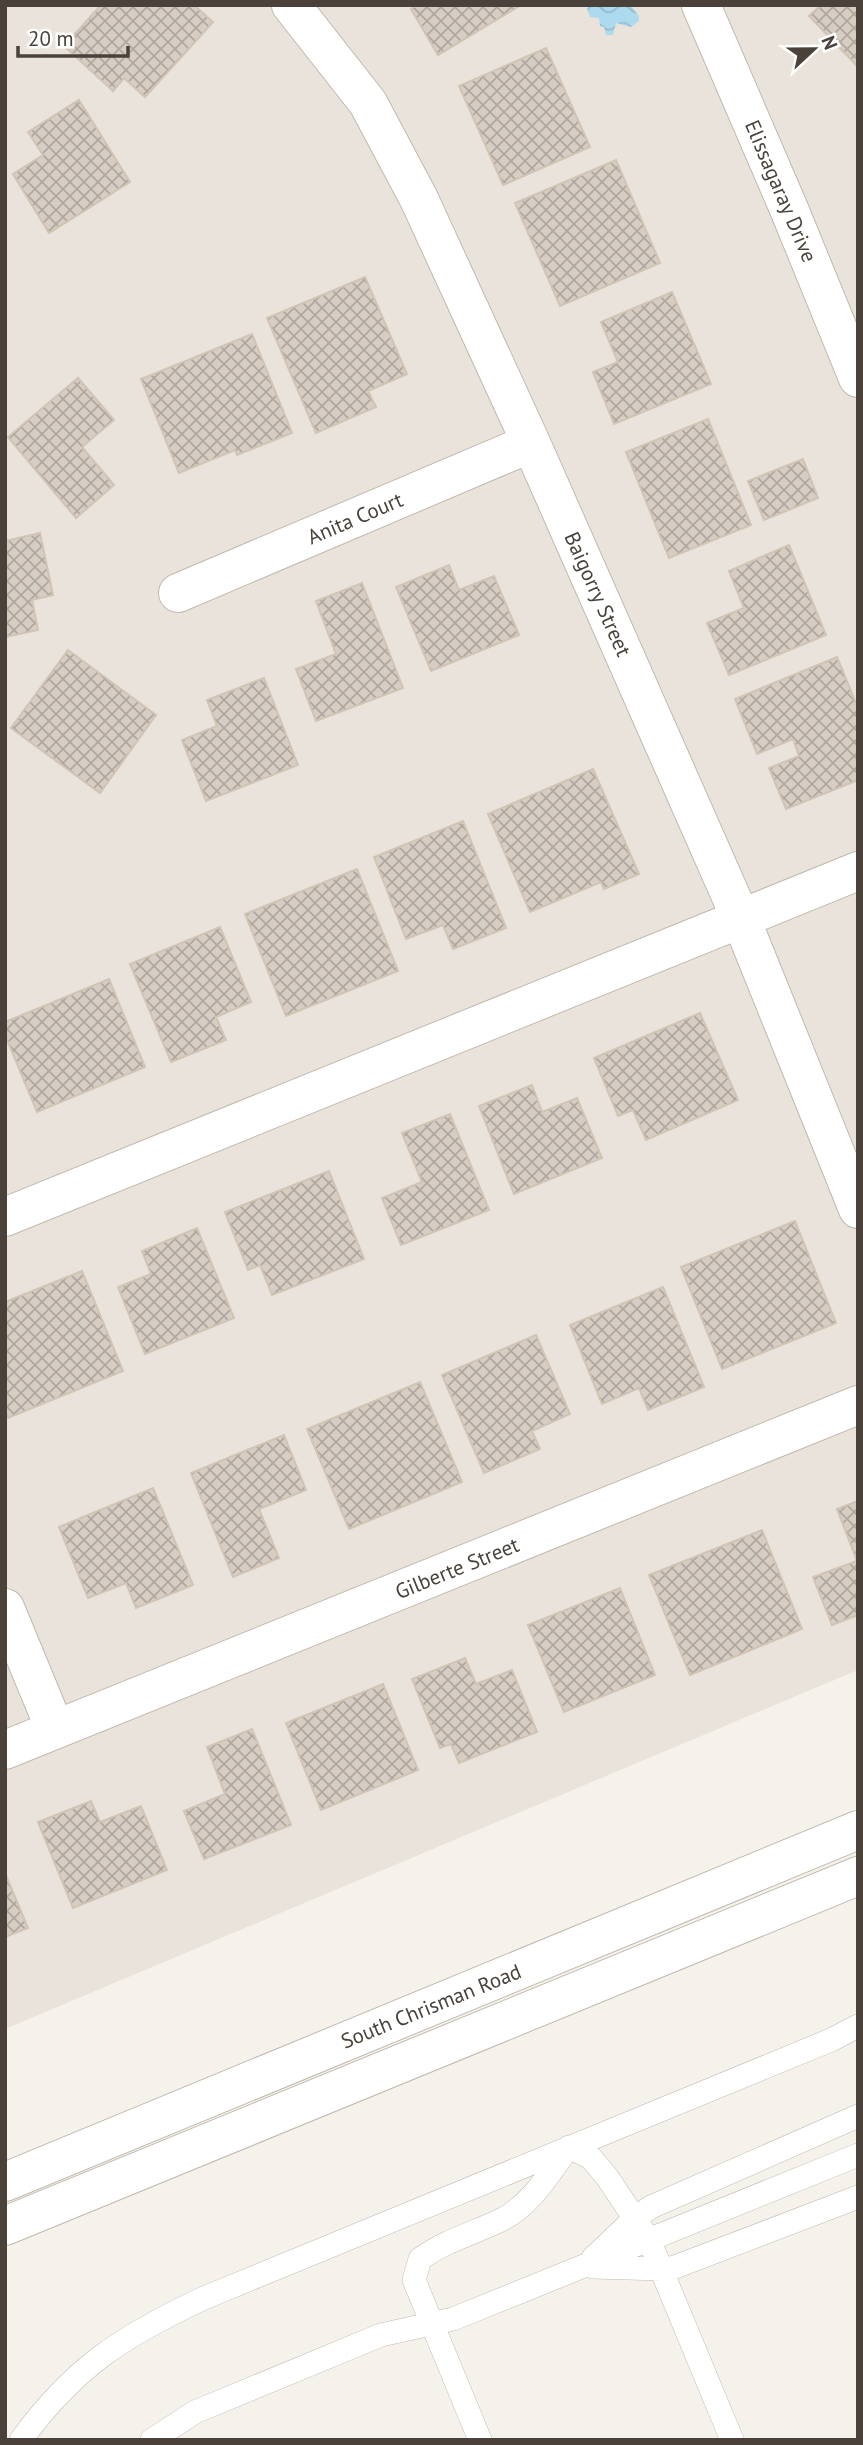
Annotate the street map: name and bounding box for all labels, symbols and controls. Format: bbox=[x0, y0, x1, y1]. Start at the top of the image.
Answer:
scale bar bbox=[18, 14, 128, 58]
north arrow bbox=[779, 14, 849, 84]
text: 20 m bbox=[28, 25, 74, 52]
text: N bbox=[816, 32, 843, 53]
street label: Elissagaray Drive bbox=[739, 116, 823, 266]
street label: Anita Court bbox=[303, 486, 407, 550]
street label: Baigorry Street bbox=[559, 528, 637, 660]
street label: Gilberte Street bbox=[391, 1531, 523, 1605]
street label: South Chrisman Road bbox=[337, 1958, 525, 2054]

